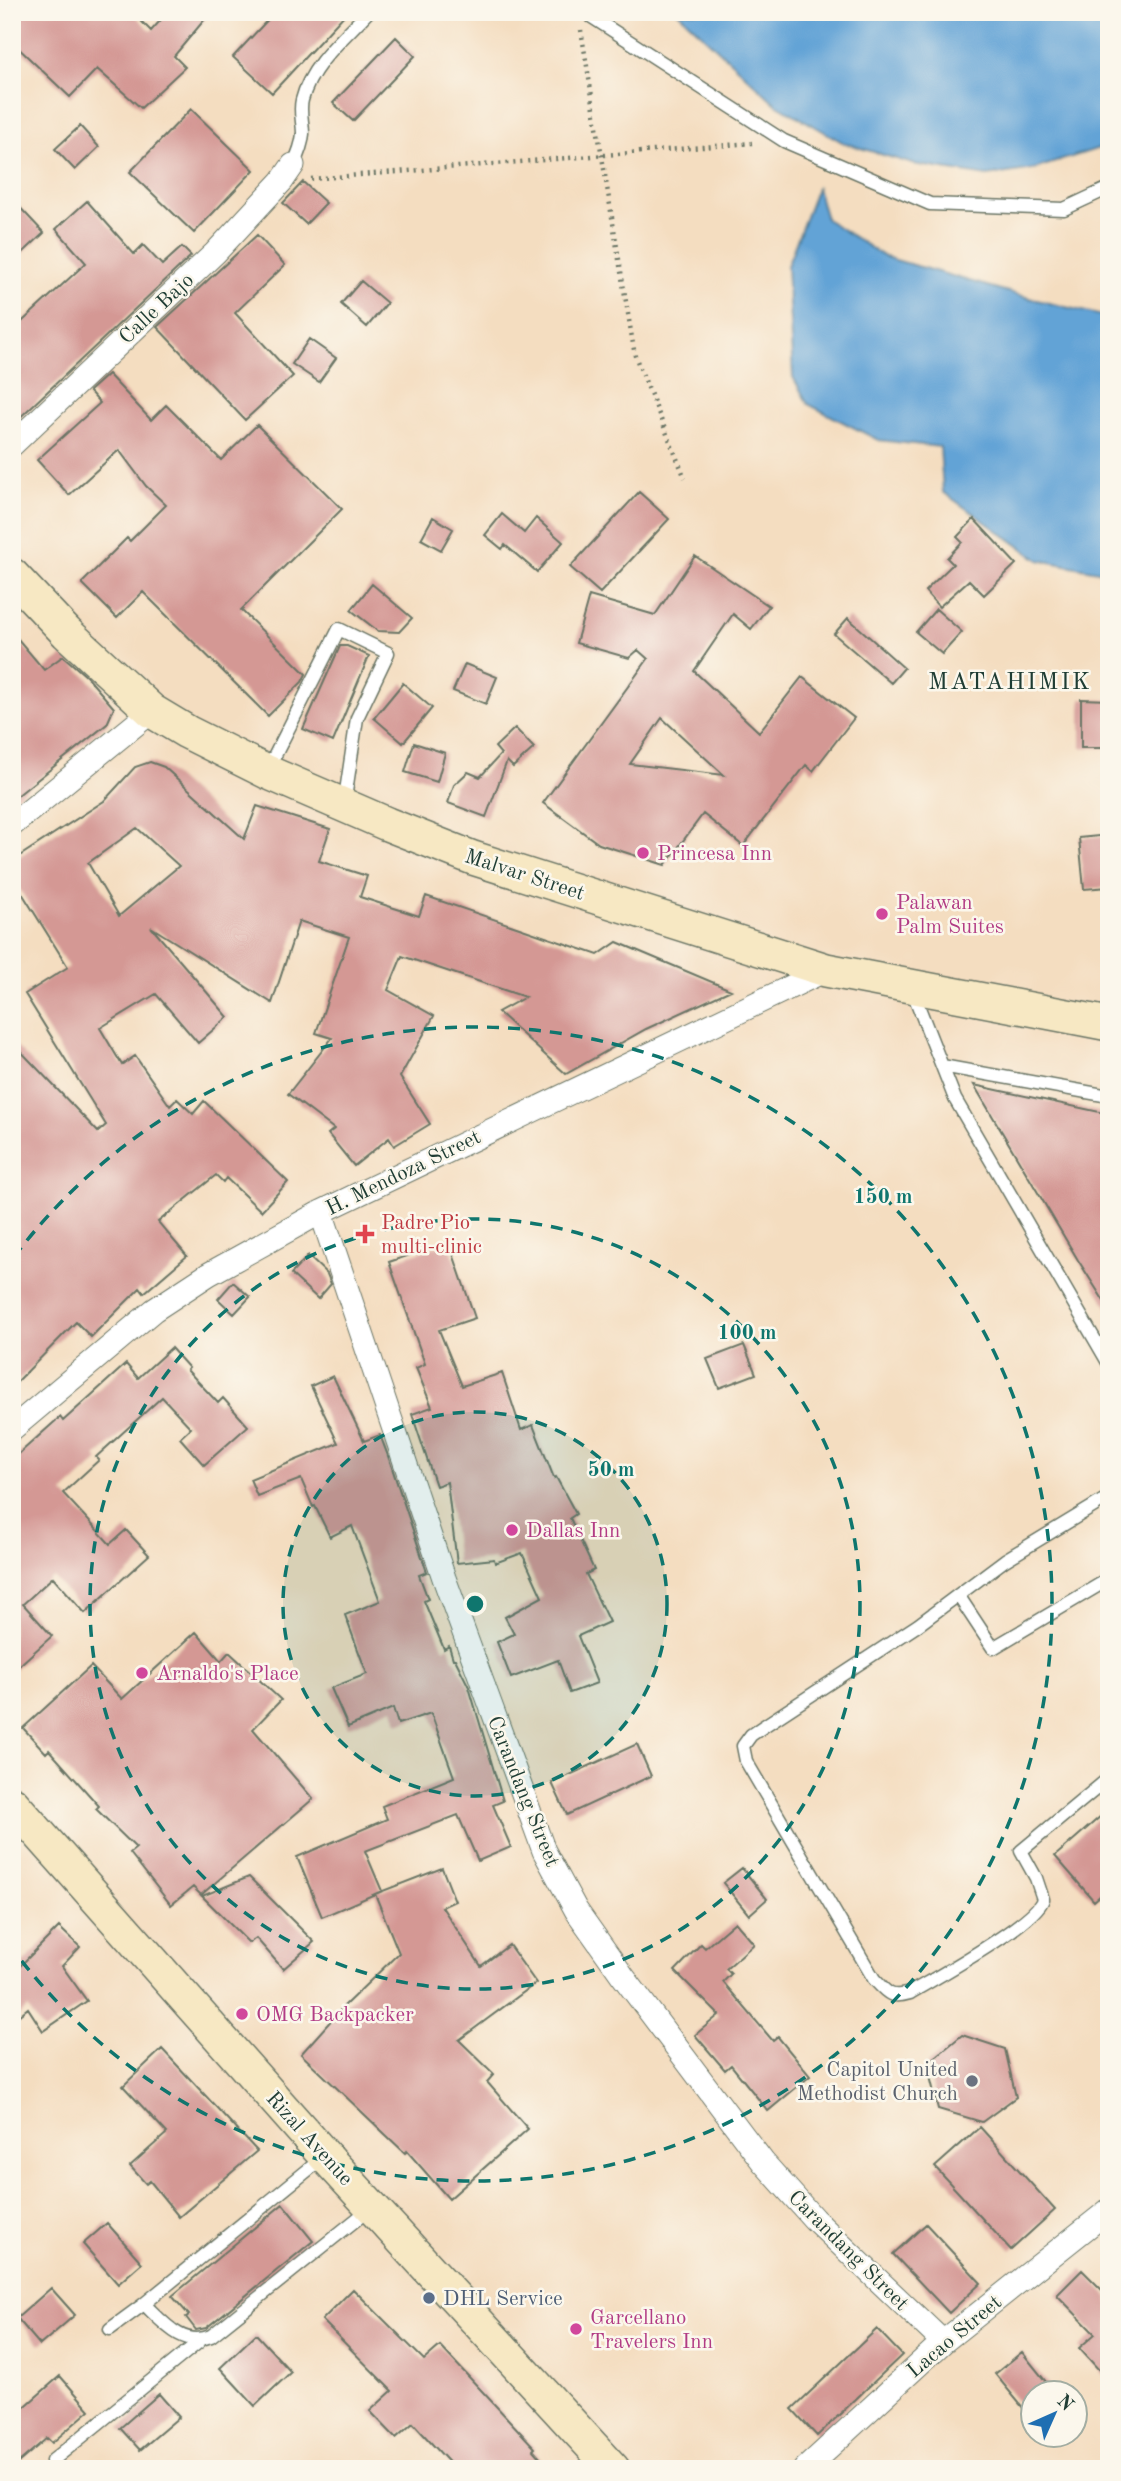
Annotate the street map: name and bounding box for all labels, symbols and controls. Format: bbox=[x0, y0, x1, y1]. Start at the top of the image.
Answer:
street label: Calle Bajo bbox=[116, 270, 198, 349]
district label: MATAHIMIK bbox=[928, 671, 1092, 695]
place label: Princesa Inn bbox=[657, 844, 772, 865]
marker: Princesa Inn bbox=[635, 845, 651, 861]
street label: Malvar Street bbox=[462, 846, 587, 905]
place label: Palawan Palm Suites bbox=[896, 893, 1004, 938]
marker: Palawan Palm Suites bbox=[874, 906, 890, 922]
street label: H. Mendoza Street bbox=[323, 1127, 484, 1220]
text: 150 m bbox=[853, 1187, 913, 1208]
place label: Padre Pio multi-clinic bbox=[381, 1213, 482, 1258]
marker: Padre Pio multi-clinic bbox=[355, 1224, 375, 1244]
text: 100 m bbox=[717, 1323, 777, 1344]
text: 50 m bbox=[587, 1460, 635, 1481]
place label: Dallas Inn bbox=[526, 1521, 620, 1542]
marker: Dallas Inn bbox=[504, 1522, 520, 1538]
centre of rings bbox=[463, 1592, 487, 1616]
place label: Arnaldo's Place bbox=[156, 1664, 299, 1685]
marker: Arnaldo's Place bbox=[134, 1665, 150, 1681]
street label: Carandang Street bbox=[483, 1713, 562, 1870]
place label: OMG Backpacker bbox=[256, 2005, 414, 2026]
marker: OMG Backpacker bbox=[234, 2006, 250, 2022]
place label: Capitol United Methodist Church bbox=[797, 2060, 958, 2105]
marker: Capitol United Methodist Church bbox=[964, 2073, 980, 2089]
street label: Rizal Avenue bbox=[261, 2088, 356, 2190]
street label: Carandang Street bbox=[784, 2187, 912, 2315]
place label: DHL Service bbox=[443, 2289, 563, 2310]
marker: DHL Service bbox=[421, 2290, 437, 2306]
street label: Lacao Street bbox=[904, 2292, 1006, 2382]
place label: Garcellano Travelers Inn bbox=[590, 2308, 713, 2353]
marker: Garcellano Travelers Inn bbox=[568, 2321, 584, 2337]
north arrow bbox=[1020, 2380, 1090, 2450]
text: N bbox=[1052, 2392, 1076, 2416]

